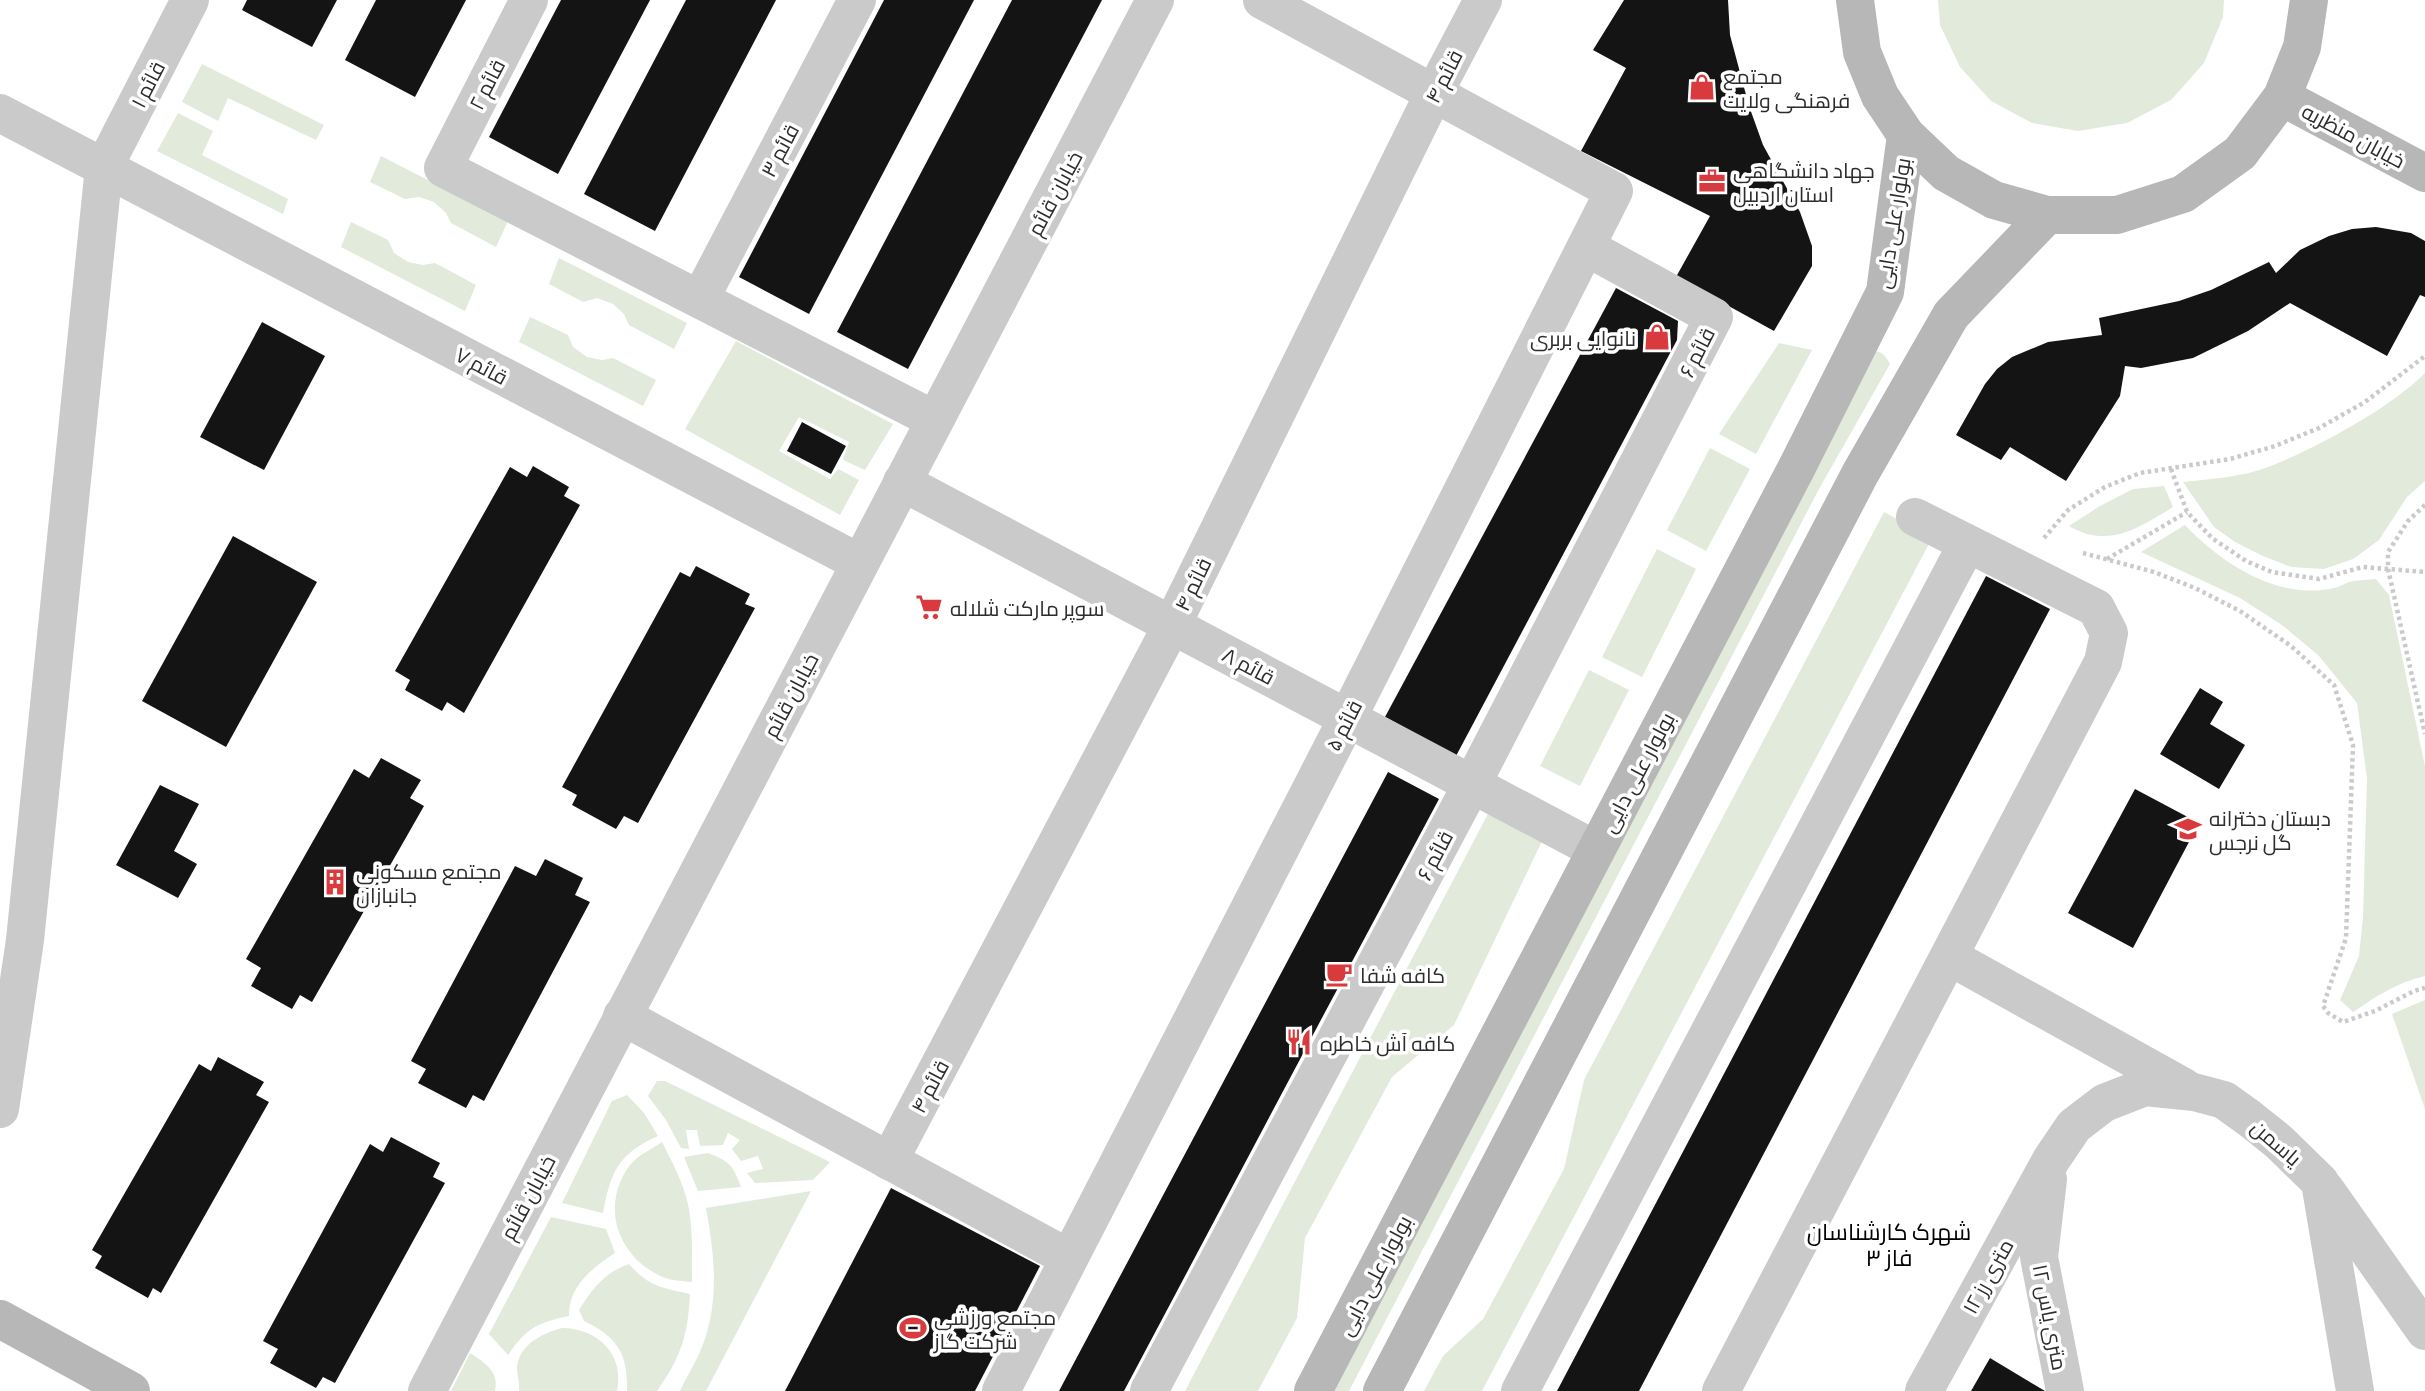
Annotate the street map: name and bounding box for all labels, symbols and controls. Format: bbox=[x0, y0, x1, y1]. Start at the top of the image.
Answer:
street label: قائم ۴ bbox=[1419, 45, 1470, 108]
street label: قائم ۲ bbox=[463, 54, 512, 115]
street label: قائم ۱ bbox=[125, 57, 172, 113]
place label: مجتمع فرهنگی ولایت bbox=[1723, 63, 1850, 114]
shop icon: مجتمع فرهنگی ولایت bbox=[1687, 72, 1717, 102]
street label: خیابان منظریه bbox=[2297, 97, 2410, 174]
street label: قائم ۳ bbox=[755, 119, 806, 182]
street label: خیابان قائم bbox=[1021, 146, 1089, 241]
street label: بولوار علی دایی bbox=[1869, 156, 1917, 291]
place label: جهاد دانشگاهی استان اردبیل bbox=[1733, 157, 1875, 208]
office icon: جهاد دانشگاهی استان اردبیل bbox=[1697, 166, 1727, 196]
shop icon: نانوایی بربری bbox=[1642, 322, 1672, 352]
street label: قائم ۶ bbox=[1673, 323, 1722, 382]
place label: نانوایی بربری bbox=[1530, 325, 1636, 352]
street label: قائم ۷ bbox=[450, 341, 512, 392]
street label: قائم ۴ bbox=[1168, 553, 1218, 616]
supermarket icon: سوپر مارکت شلاله bbox=[914, 592, 944, 622]
place label: سوپر مارکت شلاله bbox=[950, 595, 1104, 623]
street label: قائم ۸ bbox=[1217, 641, 1279, 692]
street label: خیابان قائم bbox=[757, 648, 825, 743]
street label: قائم ۵ bbox=[1320, 695, 1369, 756]
street label: بولوار علی دایی bbox=[1595, 708, 1681, 837]
place label: دبستان دخترانه گل نرجس bbox=[2209, 805, 2331, 856]
school or university icon: دبستان دخترانه گل نرجس bbox=[2173, 814, 2203, 844]
street label: قائم ۶ bbox=[1411, 826, 1460, 885]
place label: مجتمع مسکونی جانبازان bbox=[356, 858, 501, 909]
building icon: مجتمع مسکونی جانبازان bbox=[320, 867, 350, 897]
cafe icon: کافه شفا bbox=[1324, 959, 1354, 989]
place label: کافه شفا bbox=[1360, 962, 1445, 987]
restaurant icon: کافه آش خاطره bbox=[1284, 1027, 1314, 1057]
place label: کافه آش خاطره bbox=[1320, 1030, 1455, 1057]
street label: قائم ۴ bbox=[905, 1055, 956, 1118]
street label: یاسمن bbox=[2246, 1114, 2307, 1172]
street label: خیابان قائم bbox=[494, 1150, 562, 1245]
street label: بولوار علی دایی bbox=[1332, 1211, 1418, 1340]
district label: شهرک کارشناسان فاز ٣ bbox=[1807, 1217, 1971, 1271]
street label: ۱۲ متری رز bbox=[1956, 1234, 2019, 1319]
street label: ۱۲ متری یاس bbox=[2026, 1262, 2074, 1373]
place label: مجتمع ورزشی شرکت گاز bbox=[933, 1304, 1056, 1354]
sports icon: مجتمع ورزشی شرکت گاز bbox=[898, 1313, 928, 1343]

